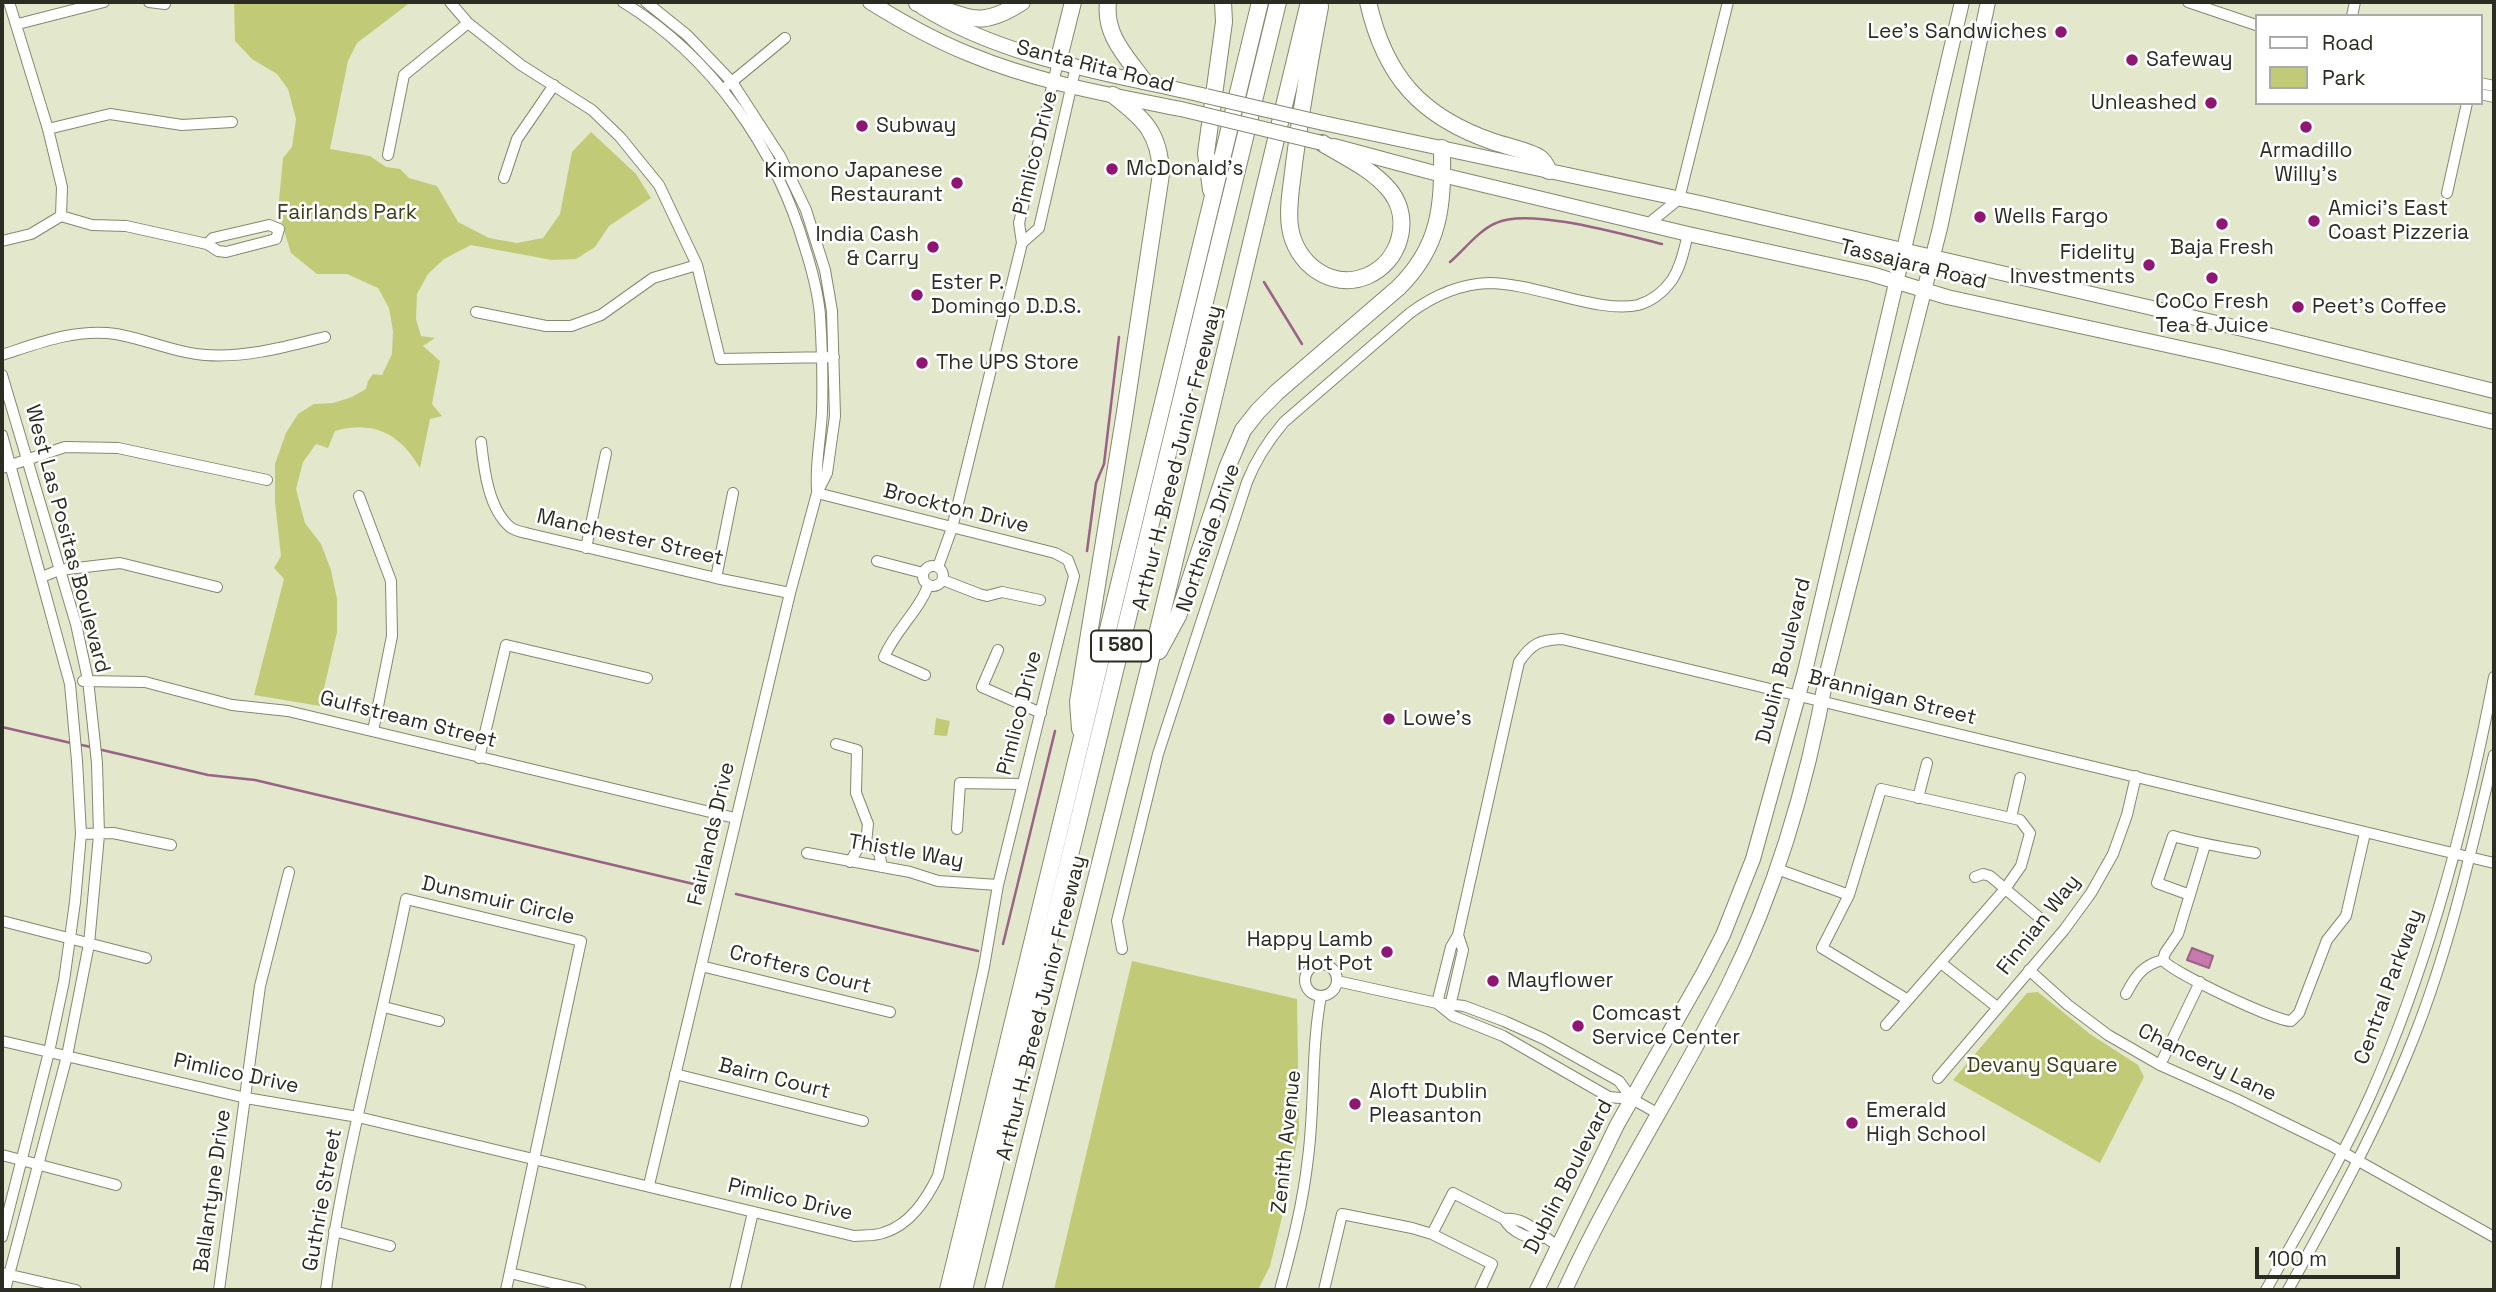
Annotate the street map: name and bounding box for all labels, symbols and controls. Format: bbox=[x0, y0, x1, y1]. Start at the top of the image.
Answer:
legend bbox=[2254, 14, 2482, 105]
place label: Lee's Sandwiches bbox=[1868, 19, 2047, 45]
marker: Lee's Sandwiches bbox=[2053, 24, 2069, 40]
text: Road bbox=[2322, 29, 2374, 56]
street label: Santa Rita Road bbox=[1014, 35, 1176, 99]
place label: Safeway bbox=[2146, 47, 2233, 73]
marker: Safeway bbox=[2124, 52, 2140, 68]
text: Park bbox=[2322, 64, 2366, 91]
street label: Pimlico Drive bbox=[1008, 88, 1064, 218]
place label: Unleashed bbox=[2091, 90, 2197, 116]
marker: Unleashed bbox=[2203, 95, 2219, 111]
place label: Subway bbox=[876, 113, 956, 139]
marker: Subway bbox=[854, 118, 870, 134]
marker: Armadillo Willy's bbox=[2298, 119, 2314, 135]
place label: Armadillo Willy's bbox=[2260, 138, 2352, 188]
place label: McDonald's bbox=[1126, 156, 1244, 182]
place label: Kimono Japanese Restaurant bbox=[764, 158, 943, 208]
marker: McDonald's bbox=[1104, 161, 1120, 177]
marker: Kimono Japanese Restaurant bbox=[949, 175, 965, 191]
place label: Amici's East Coast Pizzeria bbox=[2328, 196, 2469, 246]
park label: Fairlands Park bbox=[277, 200, 417, 226]
place label: Wells Fargo bbox=[1994, 204, 2109, 230]
marker: Wells Fargo bbox=[1972, 209, 1988, 225]
marker: Amici's East Coast Pizzeria bbox=[2306, 213, 2322, 229]
marker: Baja Fresh bbox=[2214, 216, 2230, 232]
place label: India Cash & Carry bbox=[815, 222, 919, 272]
street label: Tassajara Road bbox=[1837, 235, 1989, 295]
place label: Baja Fresh bbox=[2170, 235, 2274, 261]
marker: India Cash & Carry bbox=[925, 239, 941, 255]
place label: Fidelity Investments bbox=[2010, 240, 2135, 290]
marker: Fidelity Investments bbox=[2141, 257, 2157, 273]
place label: Ester P. Domingo D.D.S. bbox=[931, 270, 1082, 320]
marker: CoCo Fresh Tea & Juice bbox=[2204, 270, 2220, 286]
marker: Ester P. Domingo D.D.S. bbox=[909, 287, 925, 303]
place label: CoCo Fresh Tea & Juice bbox=[2155, 289, 2269, 339]
place label: Peet's Coffee bbox=[2312, 294, 2447, 320]
marker: Peet's Coffee bbox=[2290, 299, 2306, 315]
street label: Arthur H. Breed Junior Freeway bbox=[1128, 303, 1228, 613]
place label: The UPS Store bbox=[936, 350, 1079, 376]
marker: The UPS Store bbox=[914, 355, 930, 371]
street label: West Las Positas Boulevard bbox=[19, 402, 115, 676]
street label: Northside Drive bbox=[1172, 461, 1246, 615]
street label: Brockton Drive bbox=[881, 479, 1031, 539]
street label: Manchester Street bbox=[534, 504, 726, 572]
street label: Dublin Boulevard bbox=[1751, 576, 1817, 746]
road number: I 580 bbox=[1091, 631, 1151, 662]
street label: Pimlico Drive bbox=[992, 648, 1048, 778]
street label: Brannigan Street bbox=[1805, 665, 1979, 731]
street label: Gulfstream Street bbox=[317, 686, 499, 754]
place label: Lowe's bbox=[1403, 706, 1472, 732]
marker: Lowe's bbox=[1381, 711, 1397, 727]
street label: Fairlands Drive bbox=[683, 760, 741, 908]
street label: Thistle Way bbox=[846, 829, 966, 875]
street label: Arthur H. Breed Junior Freeway bbox=[992, 853, 1092, 1163]
street label: Finnian Way bbox=[1992, 870, 2086, 980]
street label: Dunsmuir Circle bbox=[419, 871, 577, 931]
street label: Central Parkway bbox=[2349, 906, 2429, 1068]
place label: Happy Lamb Hot Pot bbox=[1247, 927, 1373, 977]
street label: Crofters Court bbox=[726, 940, 874, 1000]
marker: Happy Lamb Hot Pot bbox=[1379, 944, 1395, 960]
place label: Mayflower bbox=[1507, 968, 1613, 994]
marker: Mayflower bbox=[1485, 973, 1501, 989]
place label: Comcast Service Center bbox=[1592, 1001, 1740, 1051]
marker: Comcast Service Center bbox=[1570, 1018, 1586, 1034]
street label: Chancery Lane bbox=[2133, 1019, 2281, 1107]
street label: Pimlico Drive bbox=[171, 1048, 301, 1100]
street label: Bairn Court bbox=[716, 1053, 832, 1105]
park label: Devany Square bbox=[1966, 1053, 2118, 1079]
street label: Zenith Avenue bbox=[1267, 1069, 1307, 1215]
place label: Aloft Dublin Pleasanton bbox=[1369, 1079, 1487, 1129]
marker: Aloft Dublin Pleasanton bbox=[1347, 1096, 1363, 1112]
street label: Dublin Boulevard bbox=[1519, 1096, 1619, 1258]
place label: Emerald High School bbox=[1866, 1098, 1986, 1148]
street label: Ballantyne Drive bbox=[189, 1108, 237, 1274]
marker: Emerald High School bbox=[1844, 1115, 1860, 1131]
street label: Guthrie Street bbox=[298, 1127, 348, 1273]
street label: Pimlico Drive bbox=[725, 1173, 855, 1227]
scale bar bbox=[2258, 1232, 2403, 1276]
text: 100 m bbox=[2268, 1245, 2327, 1272]

